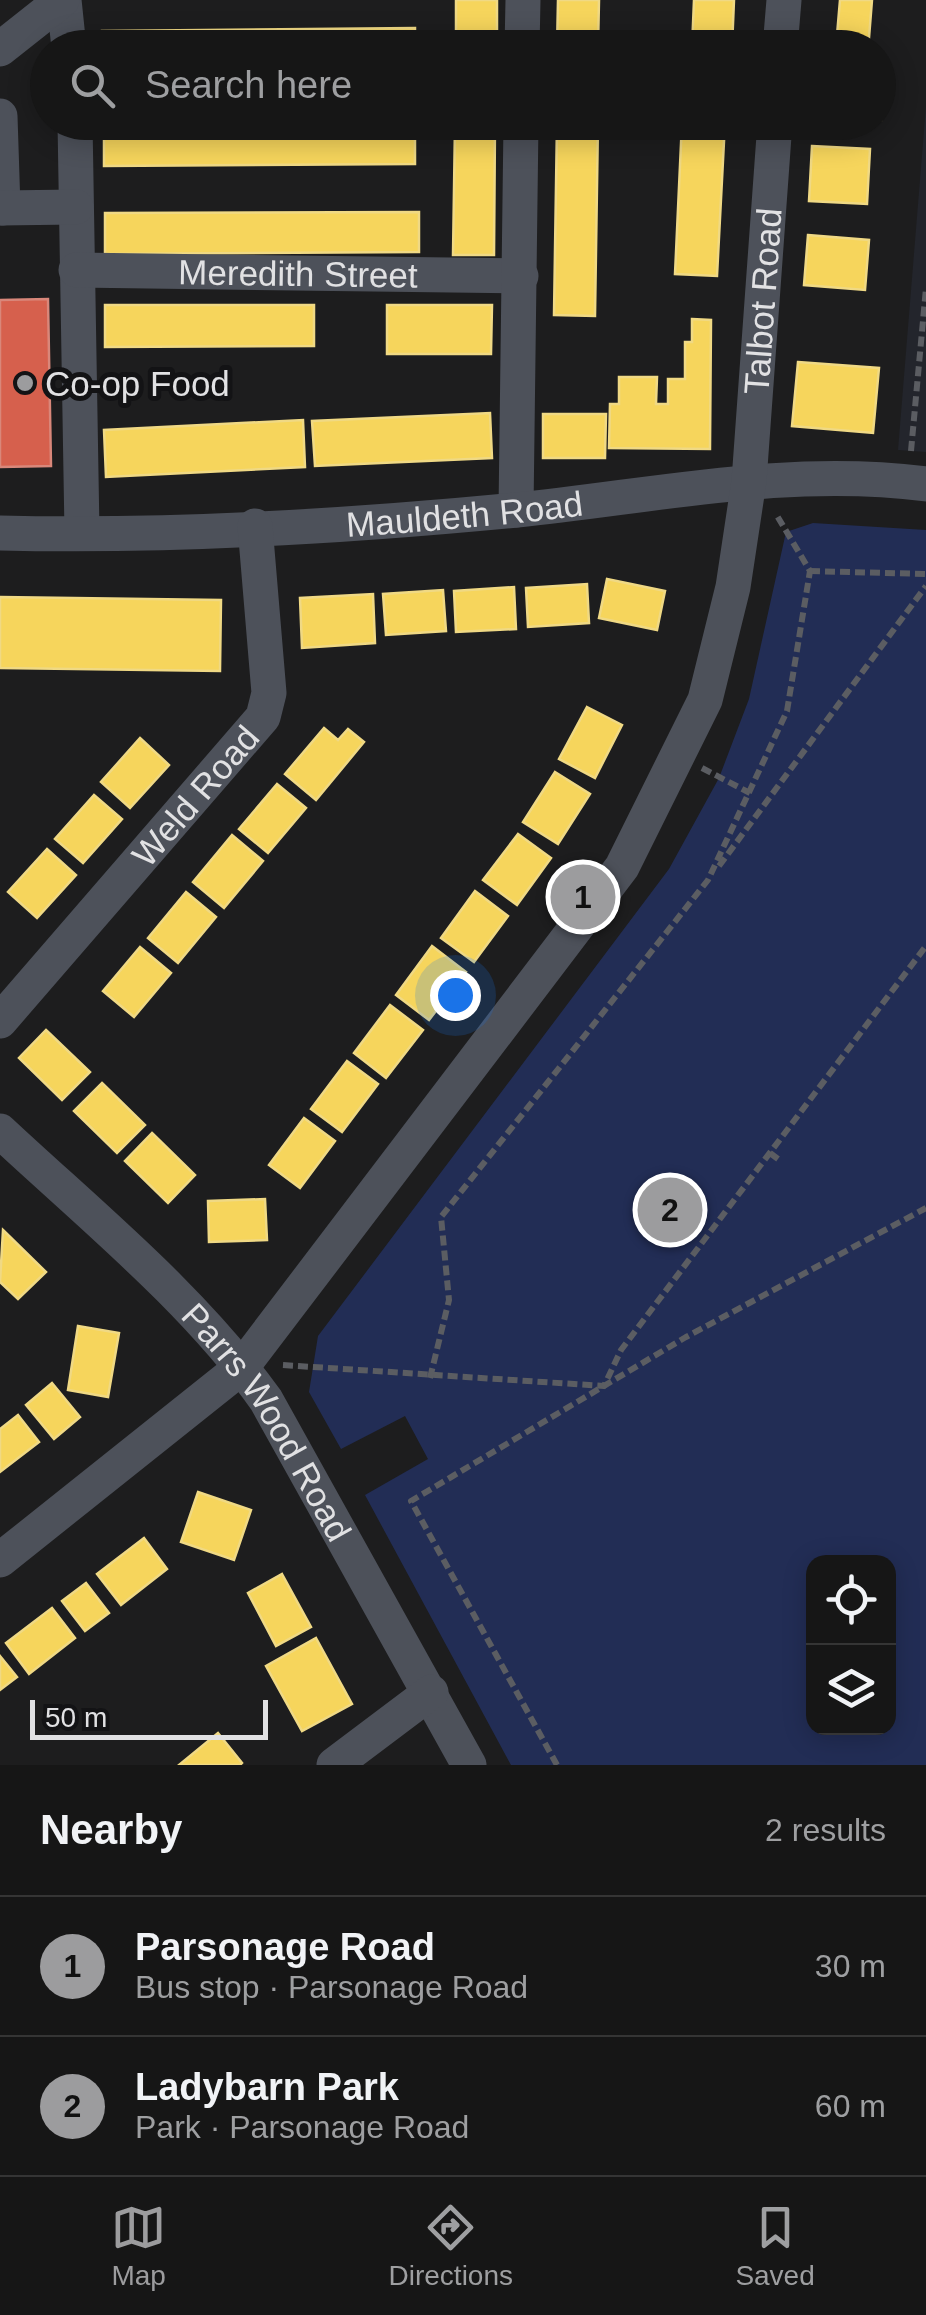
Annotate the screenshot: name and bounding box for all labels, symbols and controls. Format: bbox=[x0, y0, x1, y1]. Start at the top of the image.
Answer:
search box bbox=[30, 30, 896, 140]
icon: search bbox=[65, 58, 120, 113]
text: Search here bbox=[145, 64, 352, 106]
street label: Talbot Road bbox=[736, 207, 788, 396]
street label: Meredith Street bbox=[178, 252, 418, 294]
place label: Co-op Food bbox=[45, 364, 230, 403]
marker: Co-op Food bbox=[14, 372, 36, 394]
street label: Mauldeth Road bbox=[345, 483, 585, 543]
street label: Weld Road bbox=[124, 718, 266, 874]
pin: 1 bbox=[550, 860, 616, 934]
your location bbox=[430, 970, 481, 1021]
pin: 2 bbox=[638, 1172, 702, 1248]
street label: Parrs Wood Road bbox=[175, 1295, 360, 1547]
map controls bbox=[806, 1555, 896, 1735]
button: locate bbox=[806, 1555, 896, 1645]
button: layers bbox=[806, 1645, 896, 1735]
scale bar bbox=[30, 1695, 268, 1740]
text: 50 m bbox=[45, 1702, 107, 1733]
text: Nearby bbox=[40, 1806, 182, 1853]
text: 2 results bbox=[765, 1812, 886, 1848]
text: Parsonage Road bbox=[135, 1926, 435, 1968]
text: 1 bbox=[64, 1948, 81, 1984]
text: 30 m bbox=[815, 1948, 886, 1984]
text: Bus stop · Parsonage Road bbox=[135, 1969, 528, 2005]
text: Ladybarn Park bbox=[135, 2066, 399, 2108]
text: 2 bbox=[64, 2088, 81, 2124]
text: 60 m bbox=[815, 2088, 886, 2124]
text: Park · Parsonage Road bbox=[135, 2109, 469, 2145]
tab: Map bbox=[111, 2200, 166, 2292]
tab: Directions bbox=[389, 2200, 513, 2292]
tab: Saved bbox=[735, 2200, 815, 2292]

